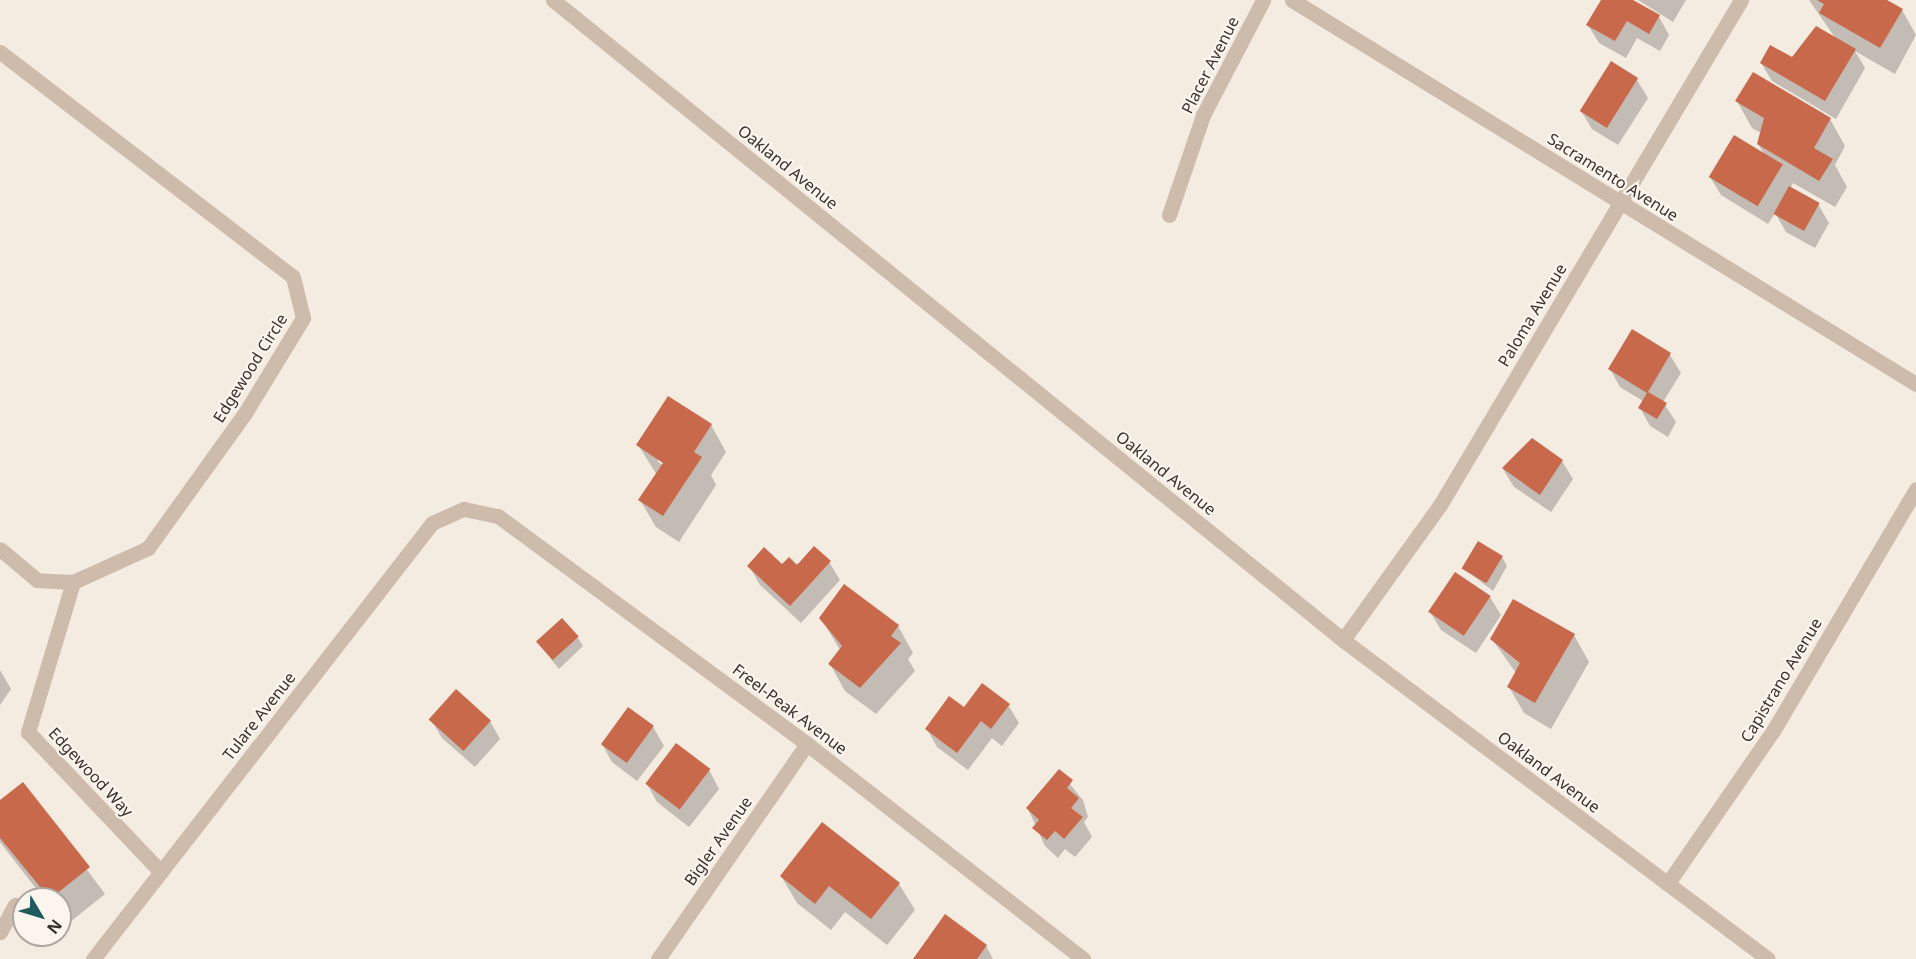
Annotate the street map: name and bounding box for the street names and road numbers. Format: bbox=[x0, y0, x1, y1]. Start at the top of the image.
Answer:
street label: Placer Avenue bbox=[1177, 13, 1243, 117]
street label: Oakland Avenue bbox=[734, 121, 842, 213]
street label: Sacramento Avenue bbox=[1544, 129, 1682, 225]
street label: Paloma Avenue bbox=[1494, 260, 1570, 370]
street label: Edgewood Circle bbox=[209, 310, 291, 426]
street label: Oakland Avenue bbox=[1112, 427, 1220, 519]
street label: Capistrano Avenue bbox=[1736, 614, 1826, 746]
street label: Freel-Peak Avenue bbox=[729, 660, 851, 758]
street label: Tulare Avenue bbox=[219, 668, 299, 764]
street label: Edgewood Way bbox=[45, 723, 137, 821]
street label: Oakland Avenue bbox=[1494, 727, 1604, 817]
street label: Bigler Avenue bbox=[680, 793, 756, 889]

